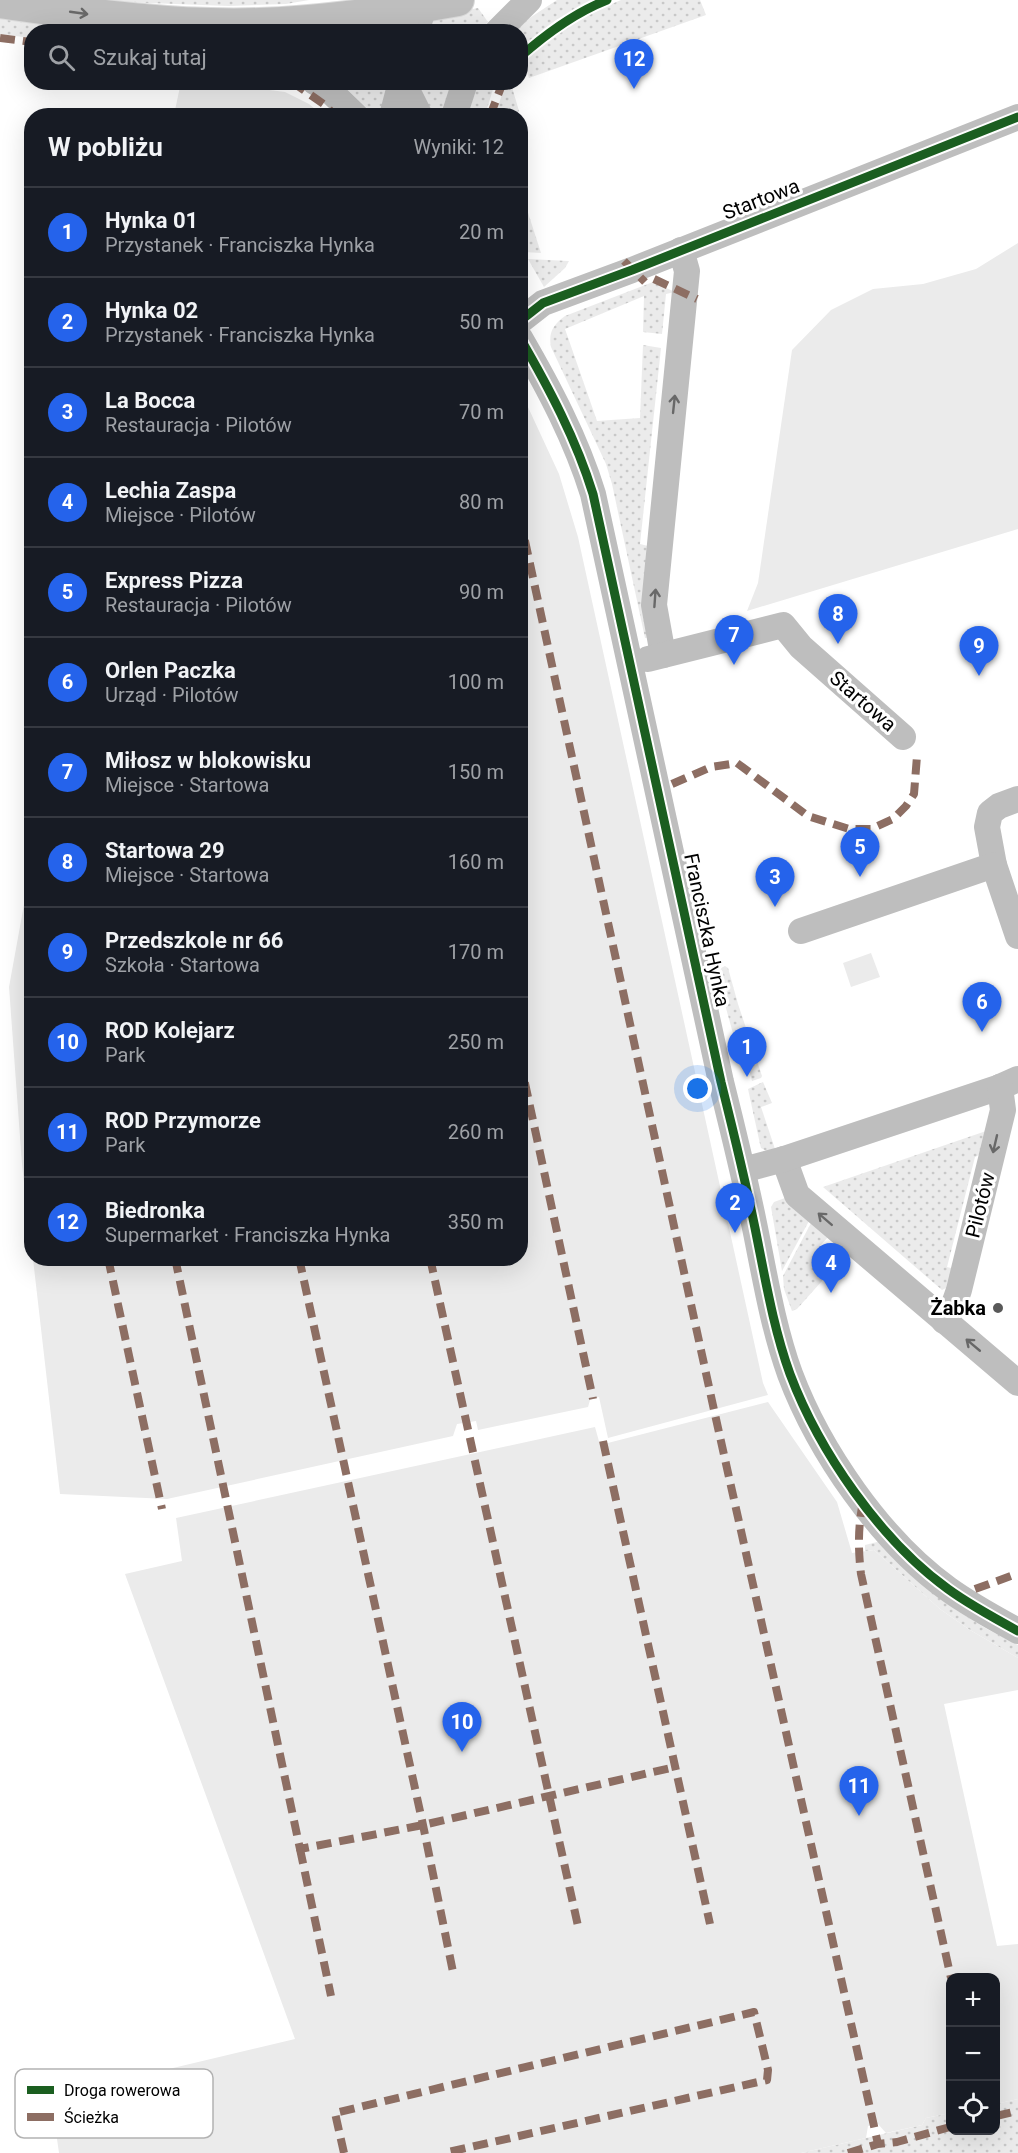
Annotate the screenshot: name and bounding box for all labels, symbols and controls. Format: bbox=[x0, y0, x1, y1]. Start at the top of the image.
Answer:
one-way arrow bbox=[68, 7, 88, 18]
search box bbox=[24, 24, 528, 90]
pin: 12 bbox=[614, 40, 654, 89]
icon: search bbox=[45, 41, 78, 74]
text: Szukaj tutaj bbox=[93, 45, 207, 70]
text: W pobliżu bbox=[48, 132, 163, 162]
text: Wyniki: 12 bbox=[414, 135, 504, 159]
street label: Startowa bbox=[719, 173, 803, 225]
text: Hynka 01 bbox=[105, 208, 198, 233]
text: 1 bbox=[62, 220, 73, 244]
text: 20 m bbox=[459, 220, 504, 244]
text: Przystanek · Franciszka Hynka bbox=[105, 233, 375, 257]
text: Hynka 02 bbox=[105, 298, 198, 323]
text: 2 bbox=[62, 310, 73, 334]
text: 50 m bbox=[459, 310, 504, 334]
text: Przystanek · Franciszka Hynka bbox=[105, 323, 375, 347]
text: La Bocca bbox=[105, 388, 195, 413]
one-way arrow bbox=[669, 394, 680, 414]
text: 3 bbox=[62, 400, 73, 424]
text: 70 m bbox=[459, 400, 504, 424]
text: Restauracja · Pilotów bbox=[105, 413, 292, 437]
text: Lechia Zaspa bbox=[105, 478, 236, 503]
text: 4 bbox=[62, 490, 73, 514]
text: 80 m bbox=[459, 490, 504, 514]
text: Miejsce · Pilotów bbox=[105, 503, 256, 527]
text: Express Pizza bbox=[105, 568, 243, 593]
text: 5 bbox=[62, 580, 73, 604]
text: 90 m bbox=[459, 580, 504, 604]
one-way arrow bbox=[650, 588, 661, 608]
text: Restauracja · Pilotów bbox=[105, 593, 292, 617]
pin: 8 bbox=[818, 594, 858, 644]
pin: 7 bbox=[714, 616, 754, 665]
pin: 9 bbox=[960, 626, 998, 676]
text: Orlen Paczka bbox=[105, 658, 236, 683]
street label: Startowa bbox=[825, 666, 901, 736]
text: 6 bbox=[62, 670, 73, 694]
text: 100 m bbox=[448, 670, 504, 694]
text: Urząd · Pilotów bbox=[105, 683, 239, 707]
text: Miłosz w blokowisku bbox=[105, 748, 311, 773]
text: 7 bbox=[62, 760, 73, 784]
text: 150 m bbox=[448, 760, 504, 784]
text: Miejsce · Startowa bbox=[105, 773, 269, 797]
pin: 5 bbox=[840, 828, 880, 877]
text: Startowa 29 bbox=[105, 838, 225, 863]
text: 8 bbox=[62, 850, 73, 874]
text: 160 m bbox=[448, 850, 504, 874]
street label: Franciszka Hynka bbox=[679, 851, 735, 1009]
pin: 3 bbox=[756, 858, 794, 907]
text: Miejsce · Startowa bbox=[105, 863, 269, 887]
text: Przedszkole nr 66 bbox=[105, 928, 283, 953]
text: 9 bbox=[62, 940, 73, 964]
text: 170 m bbox=[448, 940, 504, 964]
text: Szkoła · Startowa bbox=[105, 953, 260, 977]
pin: 6 bbox=[962, 982, 1002, 1032]
text: ROD Kolejarz bbox=[105, 1018, 235, 1043]
pin: 1 bbox=[728, 1028, 766, 1077]
text: 10 bbox=[56, 1030, 79, 1054]
text: 250 m bbox=[448, 1030, 504, 1054]
text: Park bbox=[105, 1043, 145, 1067]
your location bbox=[683, 1074, 712, 1103]
text: ROD Przymorze bbox=[105, 1108, 261, 1133]
text: 11 bbox=[56, 1120, 79, 1144]
text: 260 m bbox=[448, 1120, 504, 1144]
text: Park bbox=[105, 1133, 145, 1157]
one-way arrow bbox=[988, 1134, 1000, 1153]
street label: Pilotów bbox=[960, 1170, 1000, 1240]
pin: 2 bbox=[716, 1184, 754, 1233]
text: Biedronka bbox=[105, 1198, 205, 1223]
text: 12 bbox=[56, 1210, 79, 1234]
text: 350 m bbox=[448, 1210, 504, 1234]
one-way arrow bbox=[818, 1212, 833, 1226]
text: Supermarket · Franciszka Hynka bbox=[105, 1223, 390, 1247]
pin: 4 bbox=[812, 1244, 850, 1293]
place label: Żabka bbox=[931, 1296, 986, 1320]
marker: Żabka bbox=[991, 1301, 1005, 1315]
one-way arrow bbox=[966, 1338, 981, 1352]
pin: 10 bbox=[442, 1702, 482, 1752]
pin: 11 bbox=[840, 1766, 878, 1816]
map controls bbox=[946, 1973, 1000, 2135]
button: + bbox=[946, 1973, 1000, 2027]
button: − bbox=[946, 2027, 1000, 2081]
legend bbox=[15, 2069, 213, 2138]
text: Droga rowerowa bbox=[64, 2081, 181, 2100]
button: locate bbox=[946, 2081, 1000, 2135]
text: Ścieżka bbox=[64, 2107, 119, 2127]

